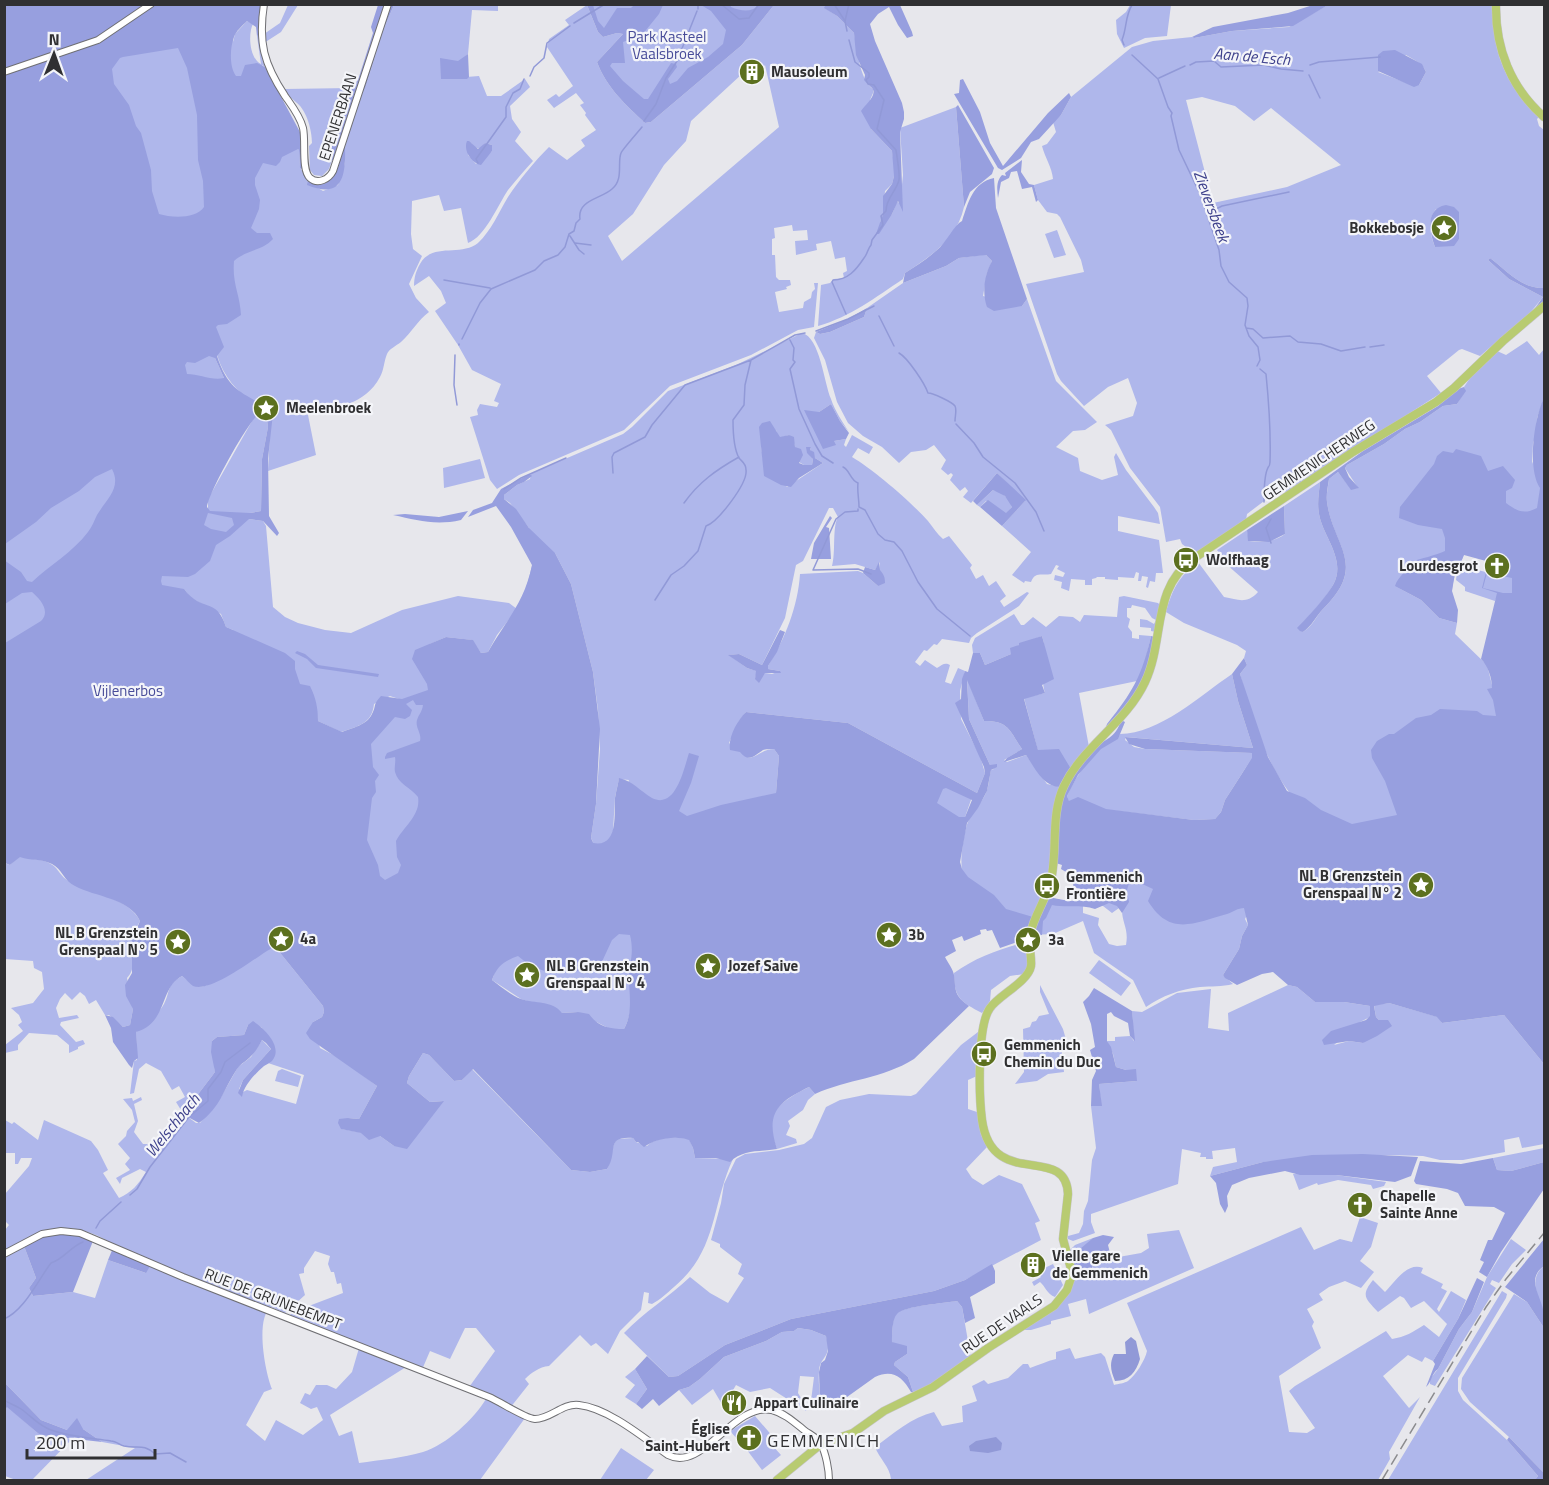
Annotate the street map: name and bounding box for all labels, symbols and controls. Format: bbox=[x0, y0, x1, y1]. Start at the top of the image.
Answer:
north arrow bbox=[24, 24, 84, 84]
park label: Park Kasteel Vaalsbroek bbox=[628, 25, 706, 65]
text: N bbox=[49, 27, 60, 51]
water label: Aan de Esch bbox=[1213, 41, 1292, 71]
building icon: Mausoleum bbox=[737, 57, 767, 87]
place label: Mausoleum bbox=[771, 60, 847, 83]
street label: EPENERBAAN bbox=[313, 70, 362, 163]
water label: Zieversbeek bbox=[1188, 167, 1237, 247]
place icon: Bokkebosje bbox=[1429, 213, 1459, 243]
place label: Bokkebosje bbox=[1349, 216, 1424, 239]
place icon: Meelenbroek bbox=[251, 393, 281, 423]
place label: Meelenbroek bbox=[286, 396, 371, 419]
street label: GEMMENICHERWEG bbox=[1258, 413, 1380, 506]
bus stop icon: Wolfhaag bbox=[1171, 545, 1201, 575]
place label: Wolfhaag bbox=[1206, 548, 1269, 571]
church icon: Lourdesgrot bbox=[1482, 551, 1512, 581]
place label: Lourdesgrot bbox=[1399, 554, 1479, 577]
park label: Vijlenerbos bbox=[93, 679, 163, 702]
place label: NL B Grenzstein Grenspaal N° 2 bbox=[1299, 864, 1402, 904]
place label: Gemmenich Frontière bbox=[1066, 865, 1143, 905]
place icon: NL B Grenzstein Grenspaal N° 2 bbox=[1406, 870, 1436, 900]
bus stop icon: Gemmenich Frontière bbox=[1032, 871, 1062, 901]
place icon: 3b bbox=[874, 920, 904, 950]
place label: NL B Grenzstein Grenspaal N° 5 bbox=[55, 921, 158, 961]
place label: 3b bbox=[908, 923, 925, 946]
place icon: 4a bbox=[266, 924, 296, 954]
place icon: 3a bbox=[1013, 925, 1043, 955]
place icon: NL B Grenzstein Grenspaal N° 5 bbox=[163, 927, 193, 957]
place label: 4a bbox=[300, 927, 316, 950]
place label: 3a bbox=[1048, 928, 1064, 951]
place icon: Jozef Saive bbox=[693, 951, 723, 981]
place label: NL B Grenzstein Grenspaal N° 4 bbox=[546, 954, 649, 994]
place label: Jozef Saive bbox=[728, 954, 799, 977]
place icon: NL B Grenzstein Grenspaal N° 4 bbox=[512, 960, 542, 990]
place label: Gemmenich Chemin du Duc bbox=[1004, 1033, 1101, 1073]
bus stop icon: Gemmenich Chemin du Duc bbox=[969, 1039, 999, 1069]
water label: Welschbach bbox=[139, 1087, 206, 1162]
place label: Chapelle Sainte Anne bbox=[1380, 1184, 1458, 1224]
church icon: Chapelle Sainte Anne bbox=[1345, 1190, 1375, 1220]
place label: Vielle gare de Gemmenich bbox=[1052, 1244, 1148, 1284]
building icon: Vielle gare de Gemmenich bbox=[1018, 1250, 1048, 1280]
street label: RUE DE GRUNEBEMPT bbox=[201, 1262, 345, 1335]
street label: RUE DE VAALS bbox=[957, 1288, 1047, 1359]
restaurant icon: Appart Culinaire bbox=[719, 1388, 749, 1418]
place label: Appart Culinaire bbox=[754, 1391, 859, 1414]
place label: Église Saint-Hubert bbox=[645, 1417, 731, 1457]
scale bar bbox=[27, 1422, 154, 1460]
church icon: Église Saint-Hubert bbox=[734, 1423, 764, 1453]
district label: GEMMENICH bbox=[767, 1427, 881, 1454]
text: 200 m bbox=[36, 1429, 85, 1456]

